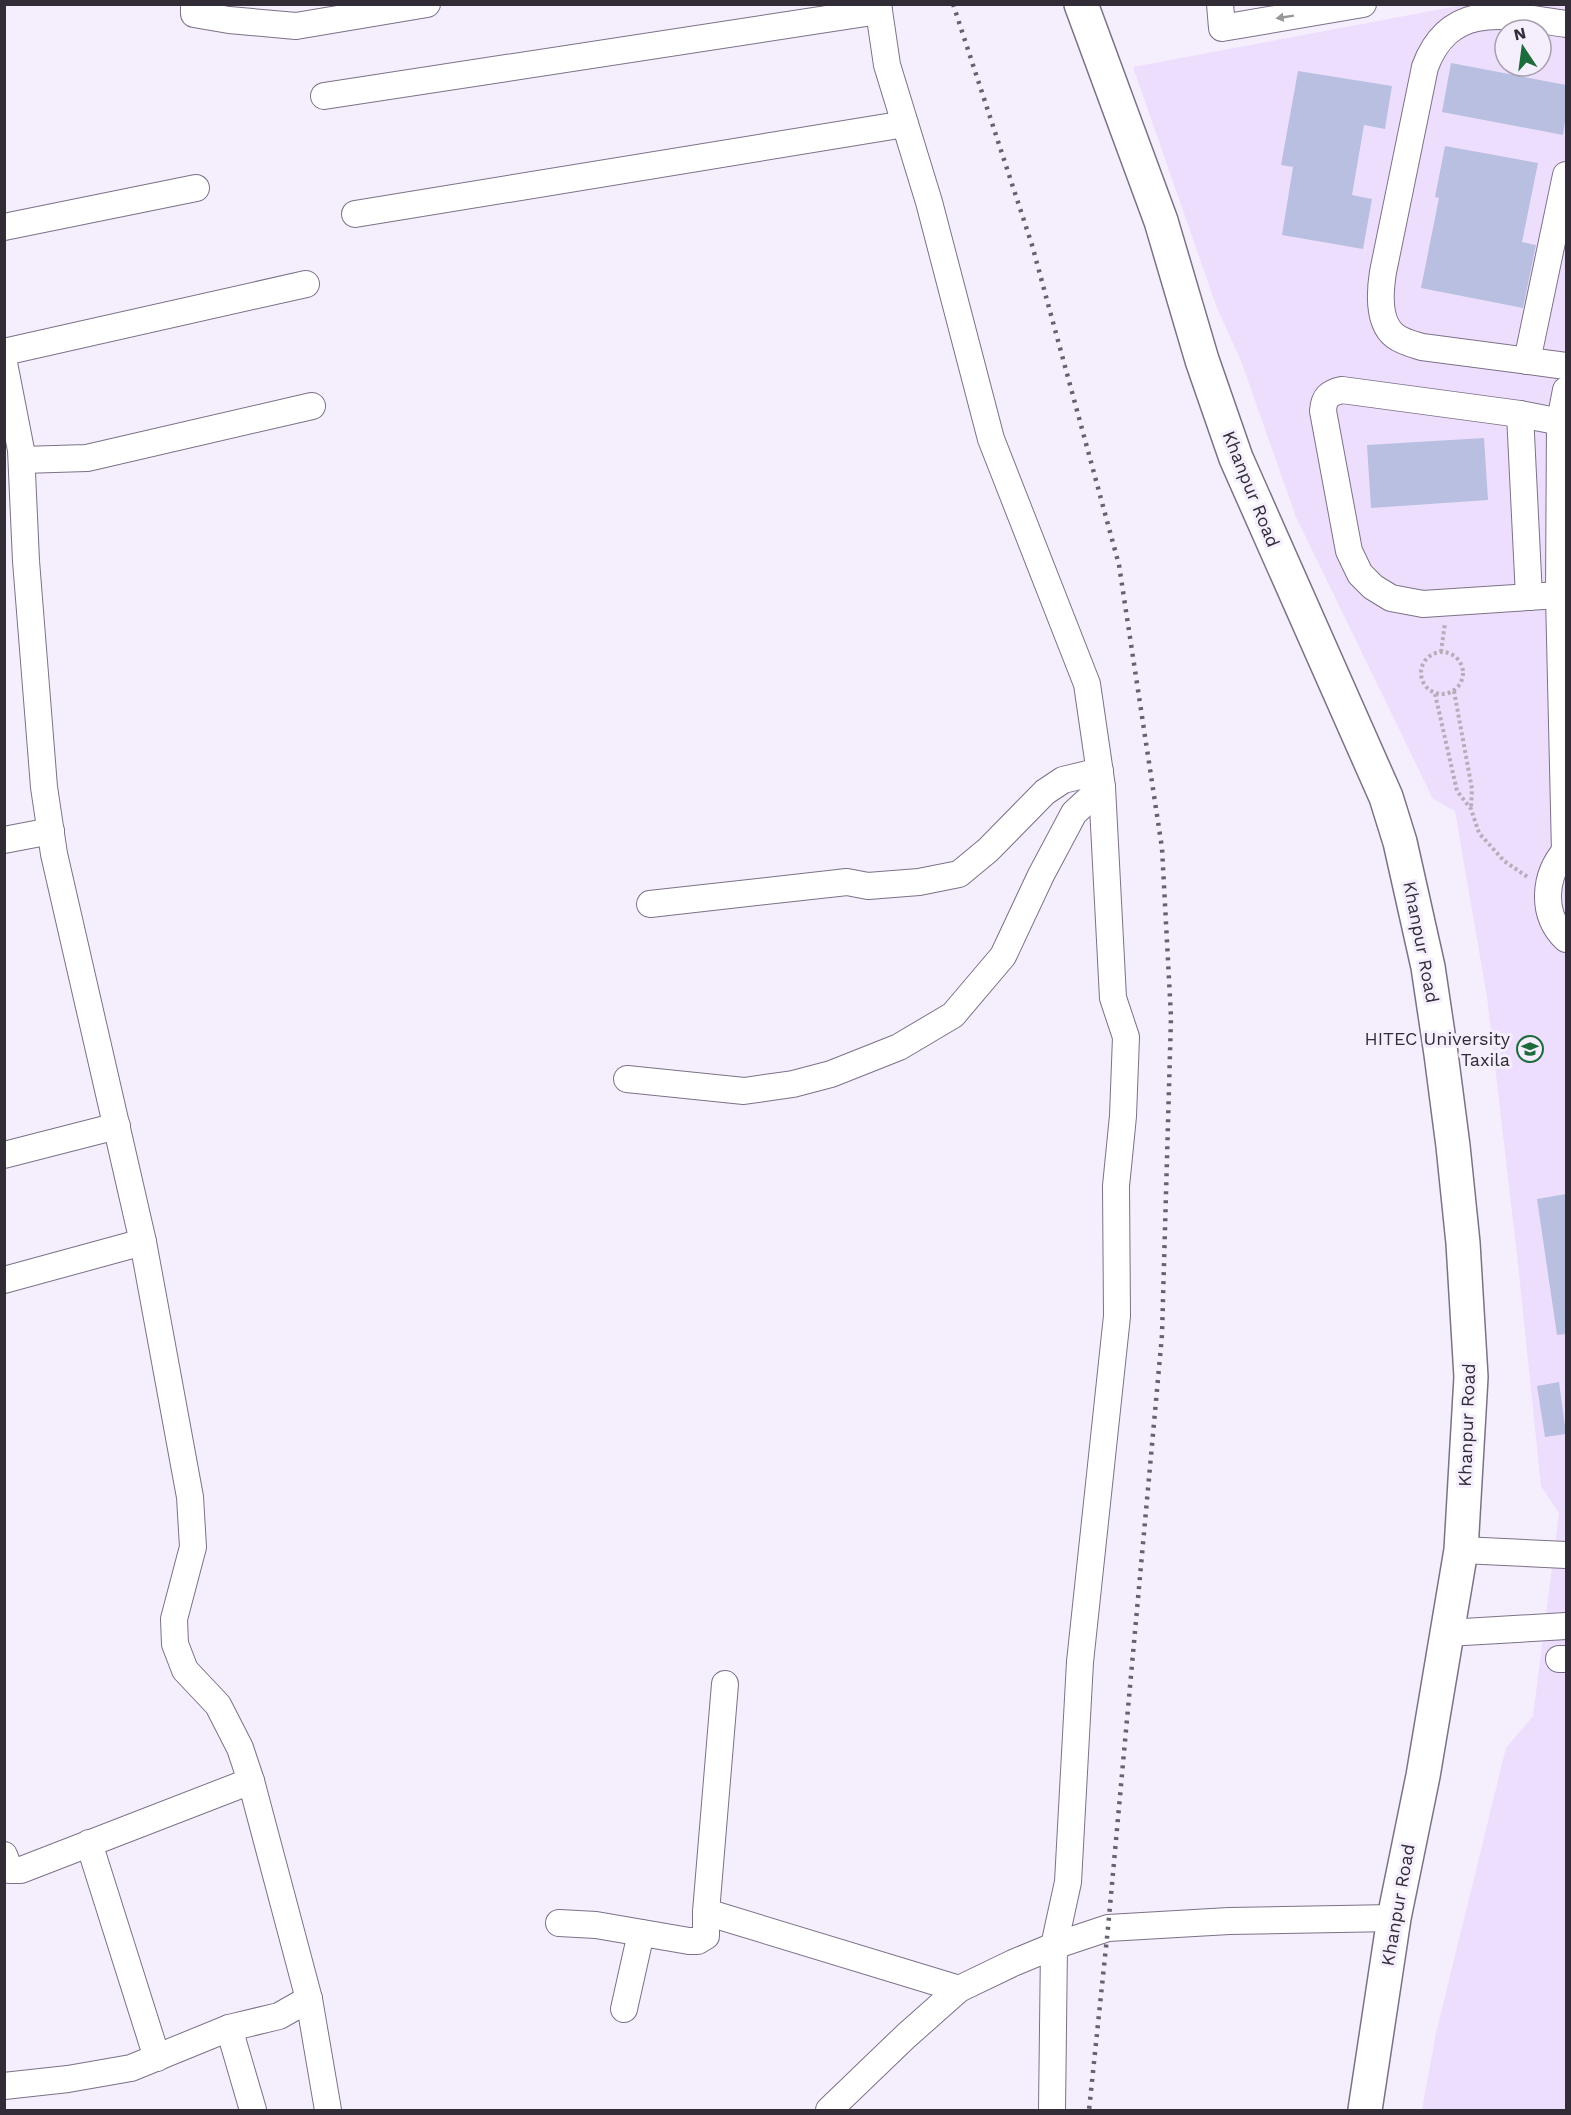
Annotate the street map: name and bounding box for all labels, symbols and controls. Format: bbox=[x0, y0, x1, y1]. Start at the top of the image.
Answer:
one-way arrow bbox=[1275, 13, 1294, 22]
north arrow bbox=[1493, 18, 1553, 78]
text: N bbox=[1512, 23, 1528, 44]
street label: Khanpur Road bbox=[1219, 428, 1284, 550]
street label: Khanpur Road bbox=[1399, 879, 1444, 1005]
place label: HITEC University Taxila bbox=[1364, 1028, 1511, 1070]
school or university icon: HITEC University Taxila bbox=[1515, 1034, 1545, 1064]
street label: Khanpur Road bbox=[1454, 1363, 1479, 1487]
street label: Khanpur Road bbox=[1376, 1842, 1419, 1968]

